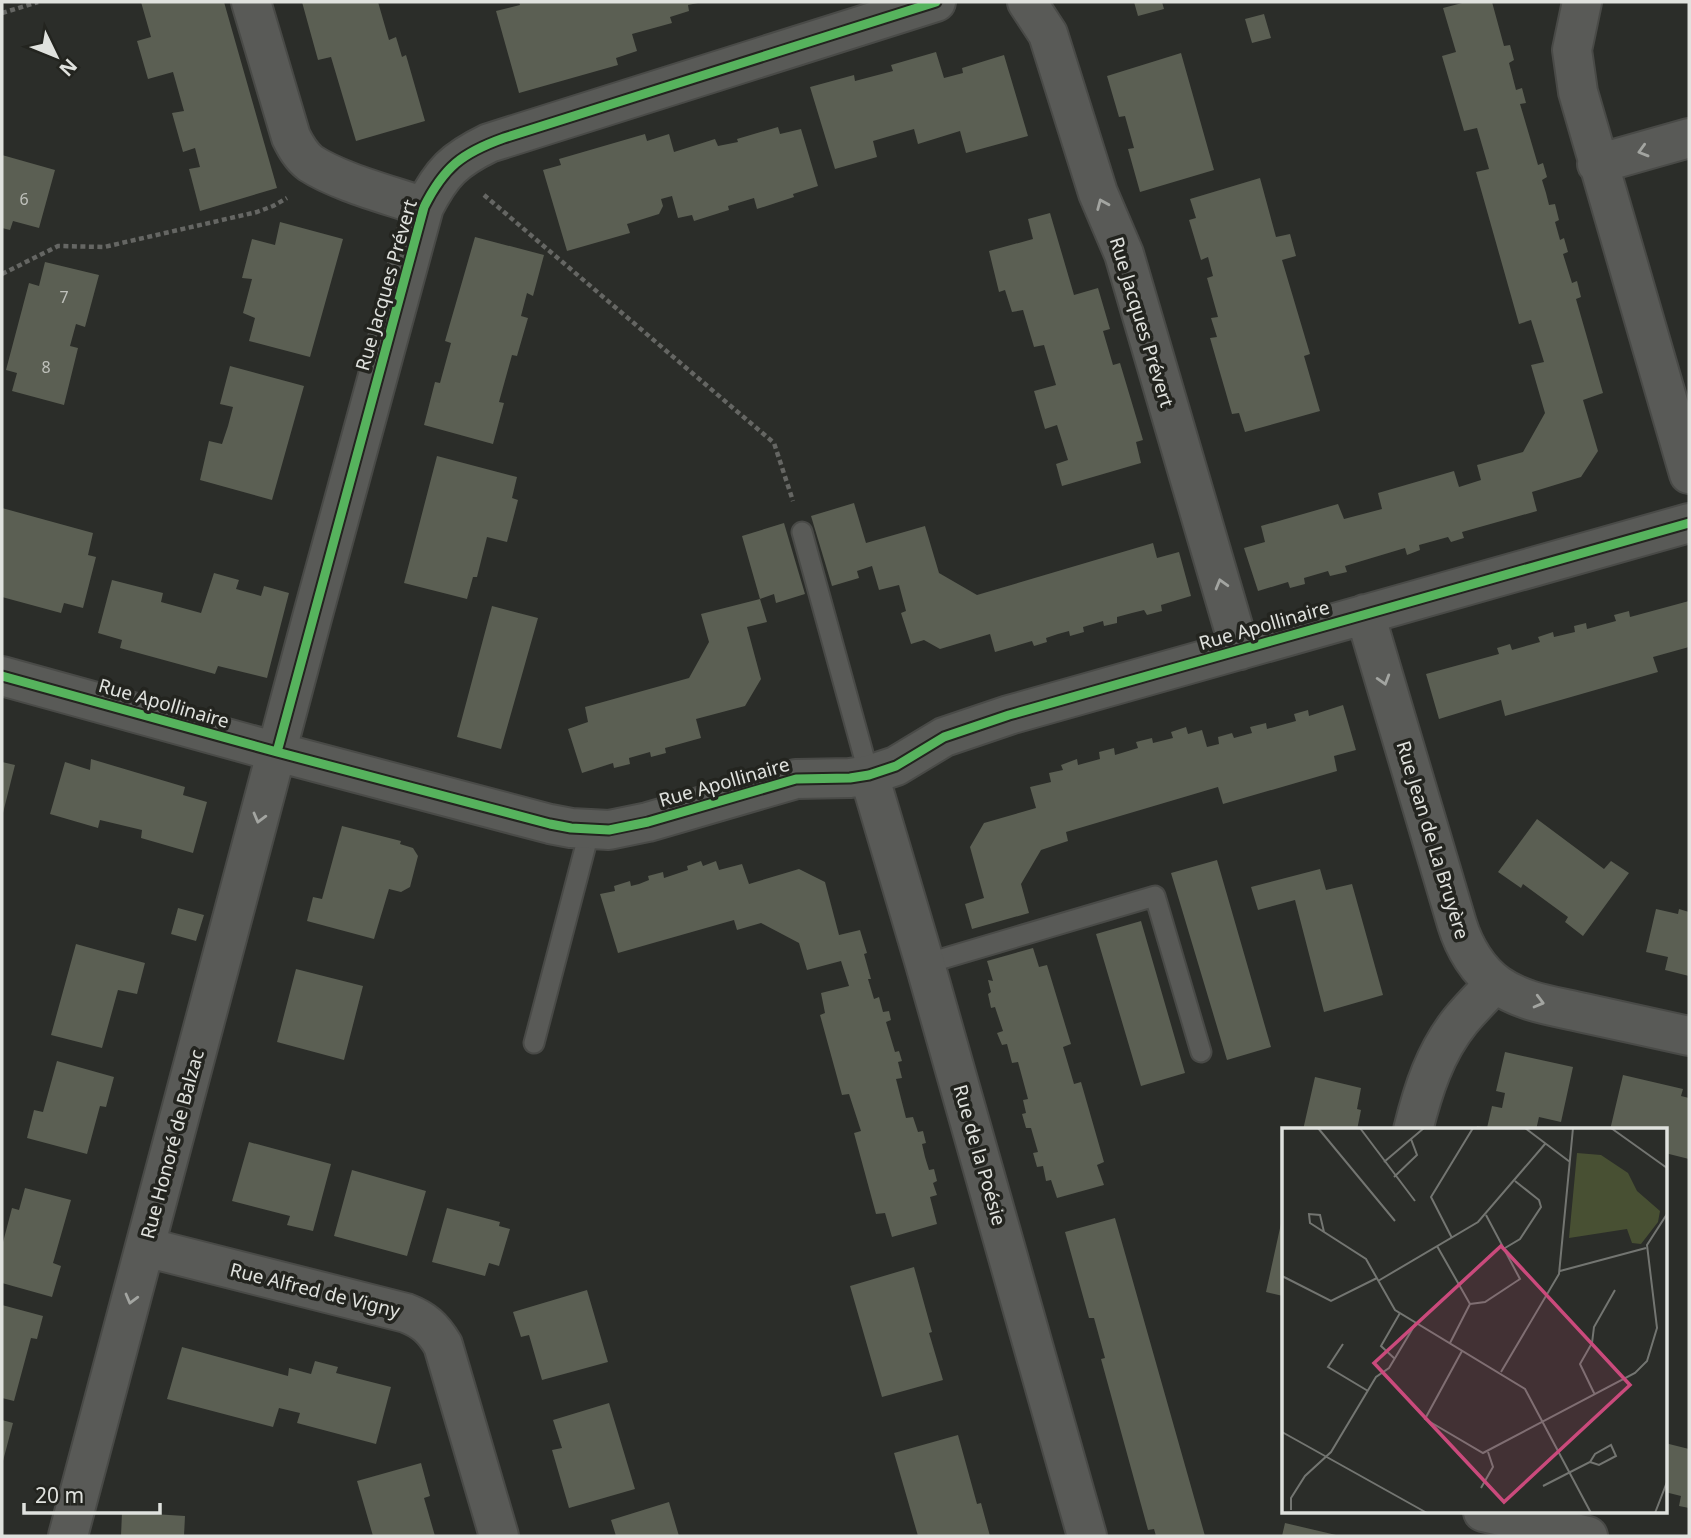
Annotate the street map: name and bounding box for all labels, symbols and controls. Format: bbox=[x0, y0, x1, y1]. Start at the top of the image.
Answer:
north arrow bbox=[21, 21, 91, 91]
text: N bbox=[54, 53, 83, 82]
one-way arrow bbox=[1637, 142, 1649, 157]
house number: 6 bbox=[19, 188, 29, 210]
street label: Rue Jacques Prévert bbox=[349, 196, 423, 374]
one-way arrow bbox=[1097, 198, 1111, 210]
street label: Rue Jacques Prévert bbox=[1104, 234, 1180, 410]
house number: 7 bbox=[59, 286, 69, 308]
house number: 8 bbox=[41, 356, 51, 378]
one-way arrow bbox=[1214, 579, 1229, 591]
street label: Rue Apollinaire bbox=[1196, 594, 1332, 656]
street label: Rue Apollinaire bbox=[96, 672, 232, 734]
one-way arrow bbox=[1376, 674, 1390, 686]
street label: Rue Jean de La Bruyère bbox=[1390, 738, 1476, 942]
street label: Rue Apollinaire bbox=[656, 751, 792, 813]
one-way arrow bbox=[253, 812, 267, 824]
one-way arrow bbox=[1533, 994, 1545, 1009]
street label: Rue Honoré de Balzac bbox=[134, 1046, 210, 1242]
street label: Rue de la Poésie bbox=[947, 1081, 1013, 1229]
inset map bbox=[1282, 1128, 1666, 1514]
street label: Rue Alfred de Vigny bbox=[227, 1256, 403, 1324]
one-way arrow bbox=[125, 1292, 139, 1304]
scale bar bbox=[24, 1472, 161, 1516]
text: 20 m bbox=[35, 1481, 84, 1509]

